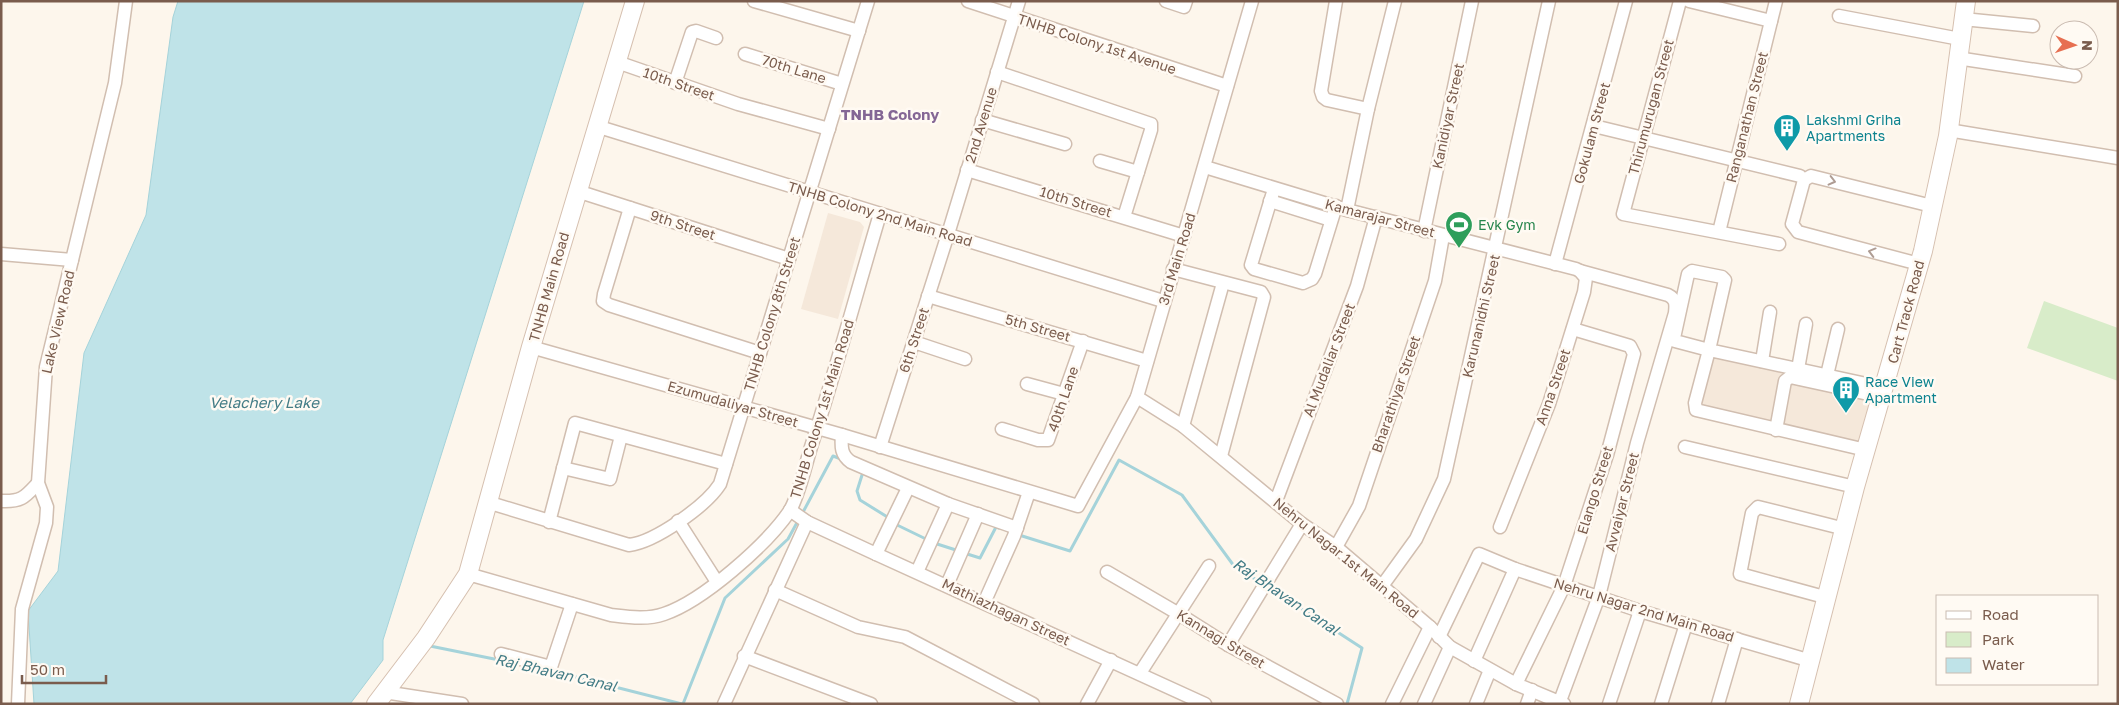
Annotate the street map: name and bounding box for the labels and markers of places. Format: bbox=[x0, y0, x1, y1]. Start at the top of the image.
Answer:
place label: Lakshmi Griha Apartments bbox=[1806, 111, 1901, 144]
building icon: Lakshmi Griha Apartments bbox=[1772, 113, 1802, 152]
sports icon: Evk Gym bbox=[1444, 210, 1474, 249]
place label: Evk Gym bbox=[1478, 216, 1536, 233]
place label: Race View Apartment bbox=[1865, 373, 1937, 406]
building icon: Race View Apartment bbox=[1831, 375, 1861, 414]

